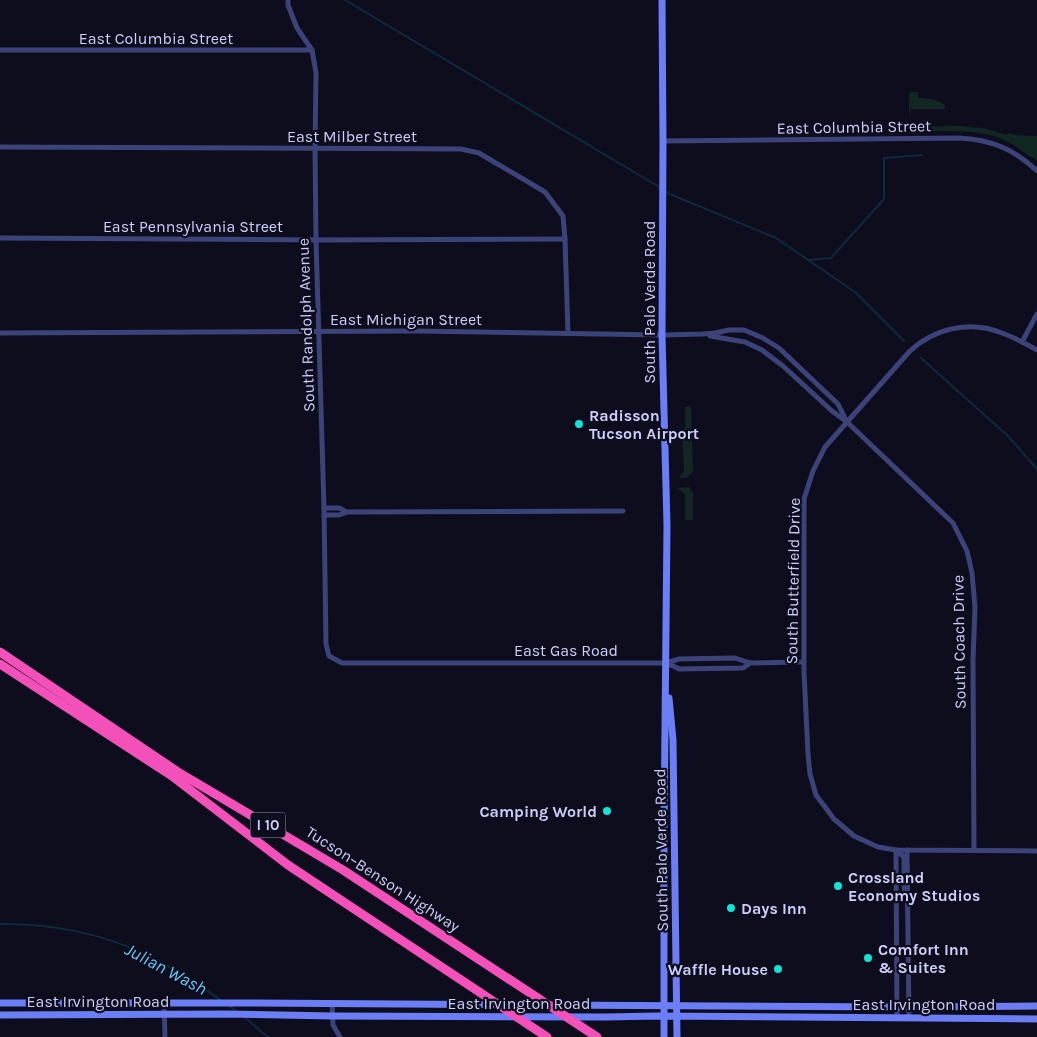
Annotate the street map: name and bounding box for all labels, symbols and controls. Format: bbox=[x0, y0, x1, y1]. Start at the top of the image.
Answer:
street label: East Columbia Street bbox=[79, 29, 233, 48]
street label: East Columbia Street bbox=[777, 116, 931, 138]
street label: East Milber Street bbox=[287, 127, 417, 146]
street label: East Pennsylvania Street bbox=[103, 217, 283, 236]
street label: South Palo Verde Road bbox=[640, 220, 659, 384]
street label: South Randolph Avenue bbox=[293, 238, 319, 412]
street label: East Michigan Street bbox=[330, 310, 482, 329]
place label: Radisson Tucson Airport bbox=[589, 406, 699, 443]
marker: Radisson Tucson Airport bbox=[573, 418, 585, 430]
street label: South Butterfield Drive bbox=[782, 497, 804, 665]
street label: South Coach Drive bbox=[948, 575, 970, 709]
street label: East Gas Road bbox=[514, 641, 618, 660]
street label: South Palo Verde Road bbox=[650, 768, 672, 932]
place label: Camping World bbox=[479, 802, 597, 821]
marker: Camping World bbox=[601, 805, 613, 817]
road number: I 10 bbox=[250, 812, 286, 838]
street label: Tucson–Benson Highway bbox=[302, 822, 464, 936]
place label: Crossland Economy Studios bbox=[848, 868, 980, 905]
marker: Crossland Economy Studios bbox=[832, 880, 844, 892]
place label: Days Inn bbox=[741, 899, 807, 918]
marker: Days Inn bbox=[725, 902, 737, 914]
water label: Julian Wash bbox=[121, 938, 211, 1000]
place label: Comfort Inn & Suites bbox=[878, 940, 969, 977]
marker: Comfort Inn & Suites bbox=[862, 952, 874, 964]
place label: Waffle House bbox=[668, 960, 768, 979]
marker: Waffle House bbox=[772, 963, 784, 975]
street label: East Irvington Road bbox=[27, 992, 169, 1011]
street label: East Irvington Road bbox=[448, 994, 590, 1013]
street label: East Irvington Road bbox=[853, 995, 995, 1014]

